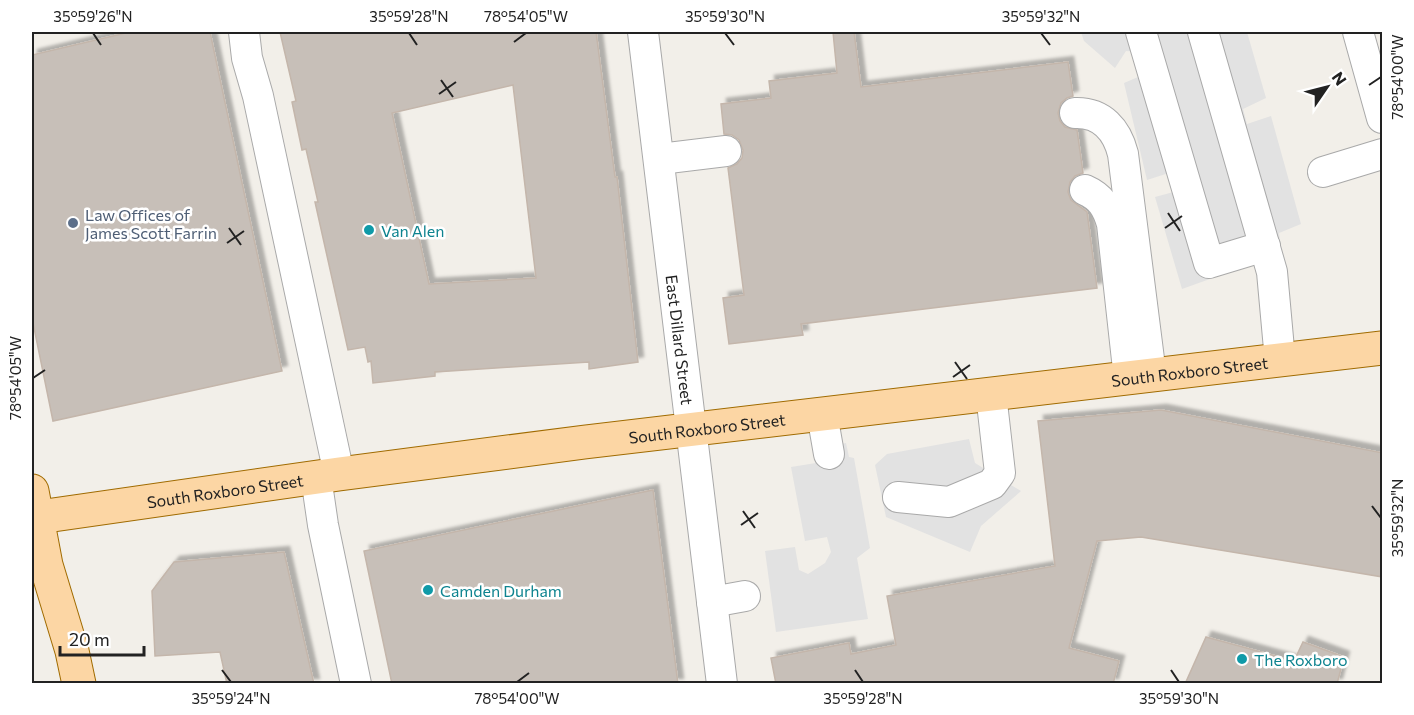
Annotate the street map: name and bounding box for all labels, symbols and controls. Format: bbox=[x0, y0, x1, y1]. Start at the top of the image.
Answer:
text: 35°59'26"N bbox=[53, 7, 133, 25]
text: 35°59'28"N bbox=[369, 7, 449, 25]
text: 78°54'05"W bbox=[484, 7, 568, 25]
text: 35°59'30"N bbox=[685, 7, 765, 25]
text: 35°59'32"N bbox=[1002, 7, 1080, 25]
text: 78°54'00"W bbox=[1388, 34, 1406, 120]
north arrow bbox=[1297, 57, 1357, 117]
text: N bbox=[1328, 68, 1351, 88]
place label: Law Offices of James Scott Farrin bbox=[85, 205, 217, 242]
marker: Law Offices of James Scott Farrin bbox=[66, 216, 80, 230]
place label: Van Alen bbox=[381, 221, 444, 240]
marker: Van Alen bbox=[362, 223, 376, 237]
street label: East Dillard Street bbox=[663, 274, 698, 406]
text: 78°54'05"W bbox=[6, 336, 24, 420]
street label: South Roxboro Street bbox=[1110, 352, 1269, 389]
street label: South Roxboro Street bbox=[628, 409, 787, 446]
street label: South Roxboro Street bbox=[146, 470, 305, 511]
text: 35°59'32"N bbox=[1388, 479, 1406, 557]
place label: Camden Durham bbox=[440, 581, 562, 600]
marker: Camden Durham bbox=[421, 583, 435, 597]
scale bar bbox=[60, 619, 144, 657]
text: 20 m bbox=[69, 628, 110, 650]
place label: The Roxboro bbox=[1254, 650, 1348, 669]
marker: The Roxboro bbox=[1235, 652, 1249, 666]
text: 35°59'24"N bbox=[192, 689, 270, 707]
text: 78°54'00"W bbox=[474, 689, 560, 707]
text: 35°59'28"N bbox=[823, 689, 903, 707]
text: 35°59'30"N bbox=[1139, 689, 1219, 707]

